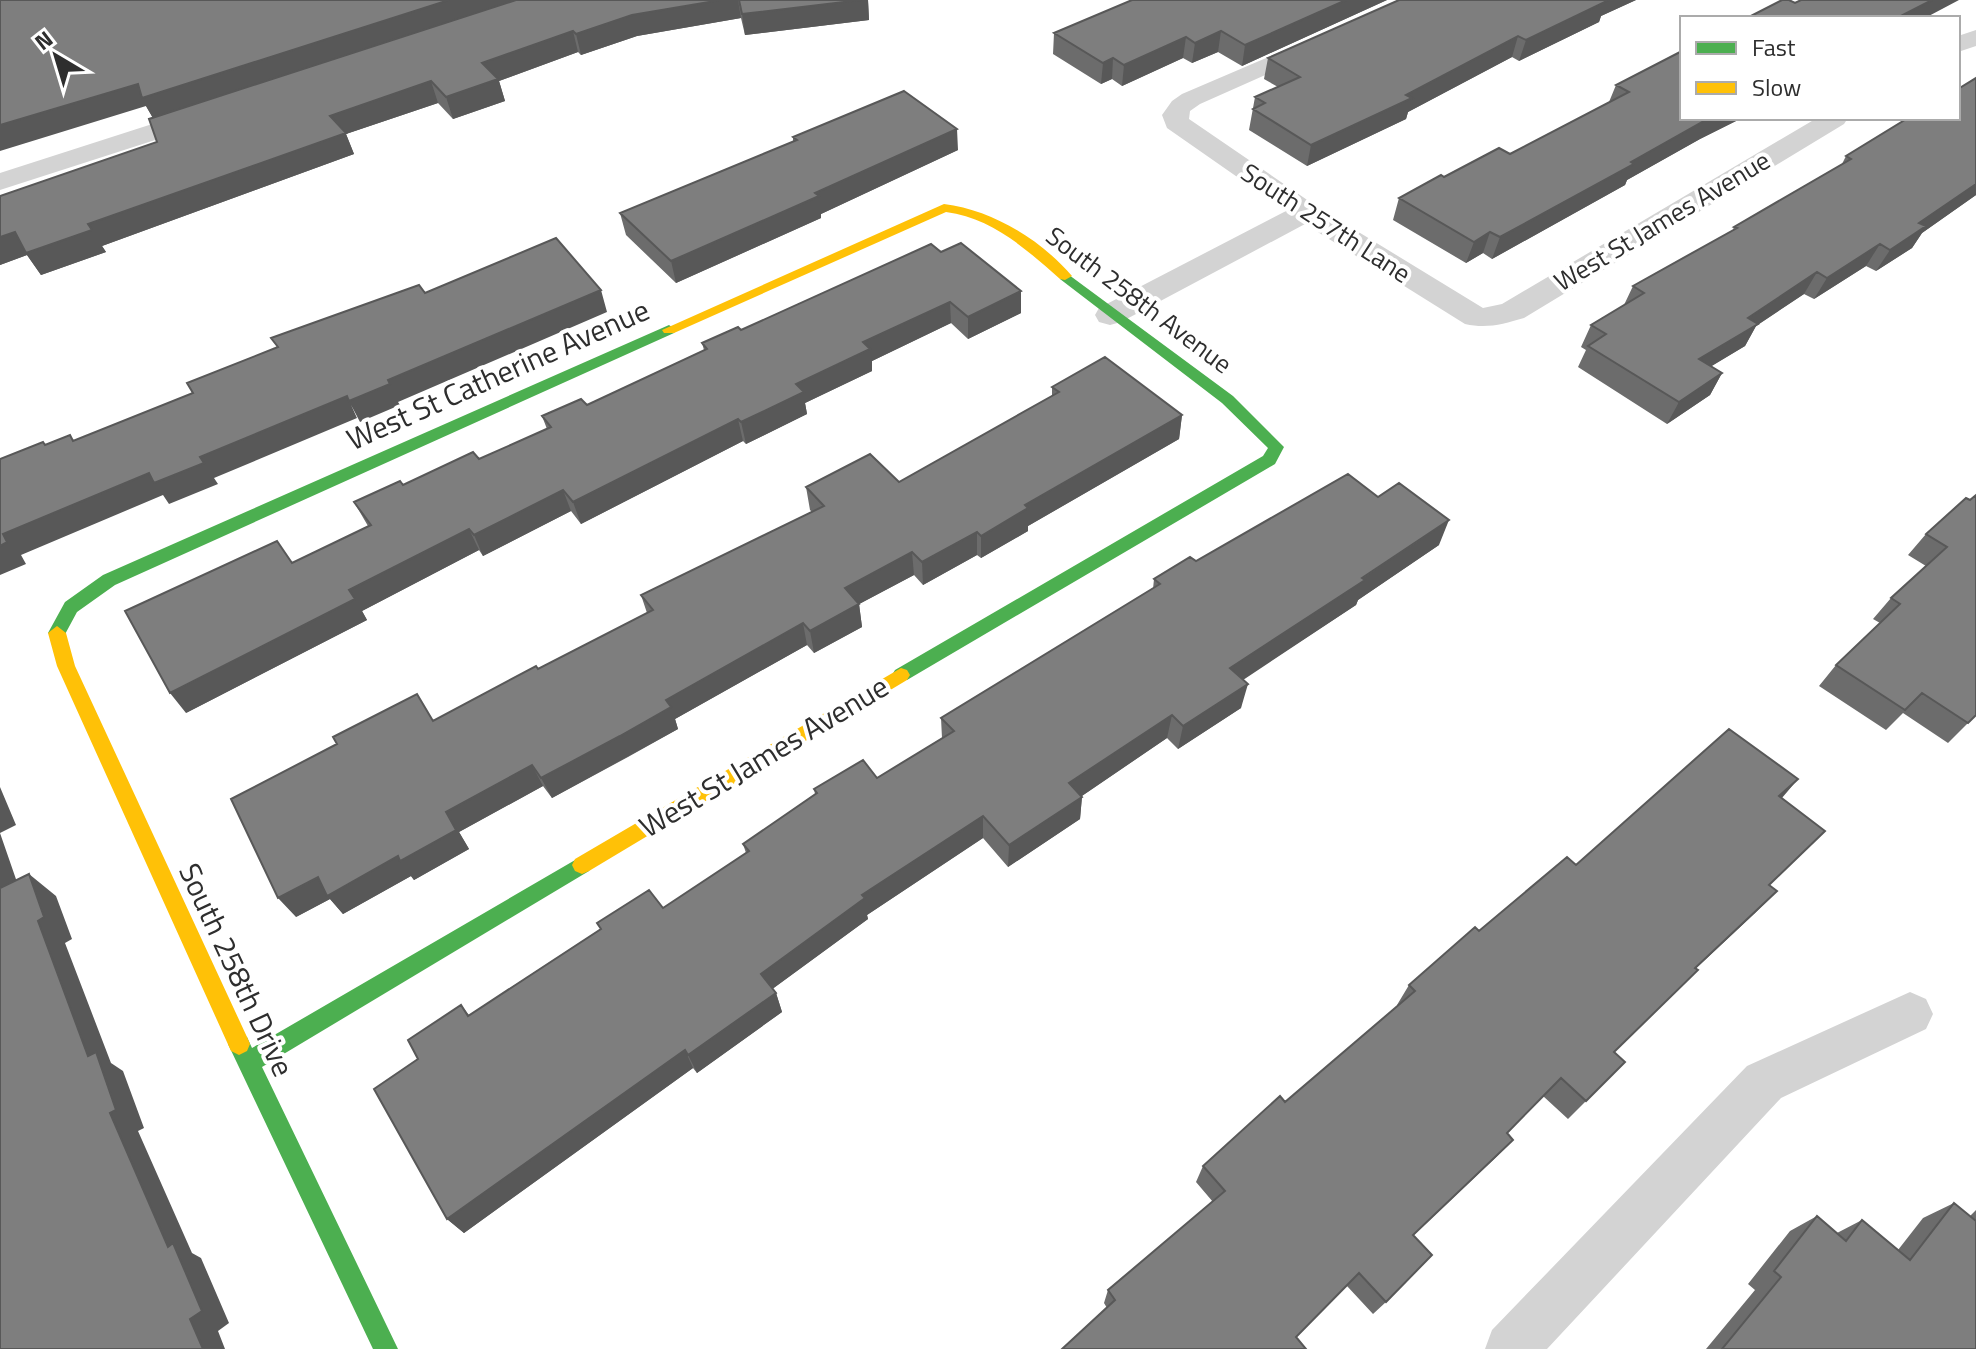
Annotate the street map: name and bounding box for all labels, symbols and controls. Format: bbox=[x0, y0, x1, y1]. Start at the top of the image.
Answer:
north arrow bbox=[16, 16, 96, 96]
legend bbox=[1680, 16, 1960, 120]
text: N bbox=[27, 22, 60, 58]
text: Fast bbox=[1752, 29, 1796, 65]
text: Slow bbox=[1752, 69, 1801, 105]
street label: West St James Avenue bbox=[1546, 141, 1777, 301]
street label: South 257th Lane bbox=[1234, 153, 1419, 292]
street label: South 258th Avenue bbox=[1038, 217, 1241, 383]
street label: West St Catherine Avenue bbox=[339, 287, 656, 462]
street label: West St James Avenue bbox=[630, 663, 897, 849]
street label: South 258th Drive bbox=[167, 855, 306, 1084]

